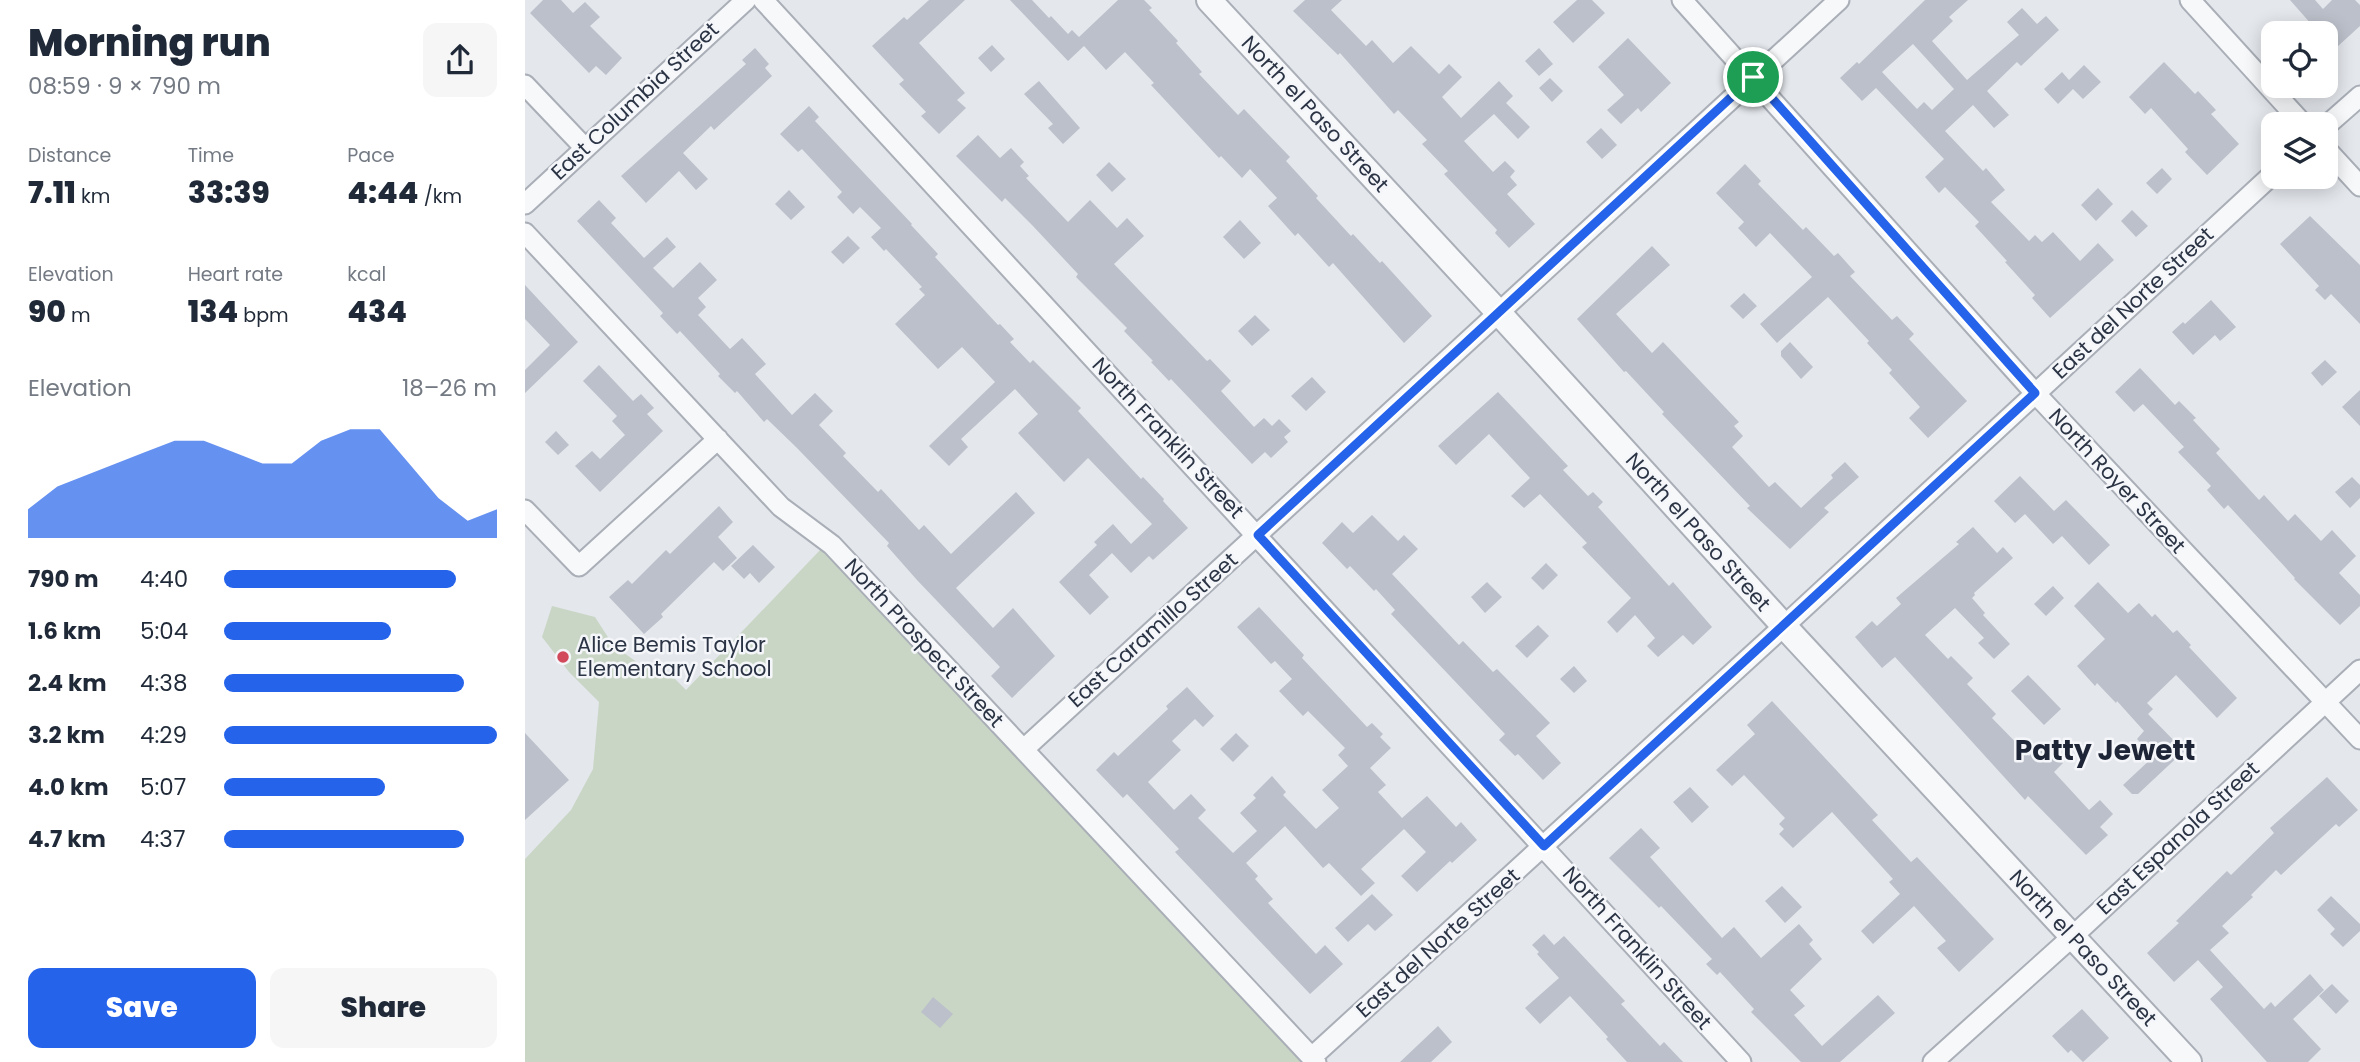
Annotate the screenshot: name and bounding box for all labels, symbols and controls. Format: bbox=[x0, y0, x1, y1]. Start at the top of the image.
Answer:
street label: East Columbia Street bbox=[544, 15, 725, 186]
text: Morning run bbox=[28, 16, 271, 69]
map controls bbox=[2261, 21, 2338, 189]
button: locate bbox=[2261, 21, 2338, 98]
button: share bbox=[423, 23, 497, 97]
street label: North el Paso Street bbox=[1235, 29, 1396, 198]
pin bbox=[1723, 47, 1783, 107]
icon: arrive bbox=[1734, 58, 1772, 96]
text: 08:59 · 9 × 790 m bbox=[28, 70, 221, 102]
button: layers bbox=[2261, 112, 2338, 189]
text: Distance bbox=[28, 142, 111, 169]
text: Time bbox=[188, 142, 234, 169]
text: Pace bbox=[347, 142, 395, 169]
text: 7.11 bbox=[28, 171, 76, 214]
text: 33:39 bbox=[188, 171, 270, 214]
text: 4:44 bbox=[347, 171, 419, 214]
text: km bbox=[76, 183, 110, 210]
text: /km bbox=[419, 183, 462, 210]
street label: East del Norte Street bbox=[2046, 220, 2220, 385]
text: Elevation bbox=[28, 261, 114, 288]
text: Heart rate bbox=[188, 261, 283, 288]
text: kcal bbox=[347, 261, 386, 288]
text: 90 bbox=[28, 290, 66, 333]
text: 134 bbox=[188, 290, 238, 333]
text: 434 bbox=[347, 290, 407, 333]
text: m bbox=[66, 302, 91, 329]
text: bpm bbox=[238, 302, 289, 329]
street label: North Franklin Street bbox=[1086, 351, 1251, 525]
text: Elevation bbox=[28, 372, 132, 404]
text: 18–26 m bbox=[402, 372, 497, 404]
street label: North Royer Street bbox=[2042, 402, 2192, 560]
street label: North el Paso Street bbox=[1619, 446, 1778, 617]
street label: East Caramillo Street bbox=[1061, 545, 1244, 714]
street label: North Prospect Street bbox=[838, 552, 1011, 734]
text: 790 m bbox=[28, 563, 99, 595]
text: 4:40 bbox=[140, 563, 188, 595]
text: 1.6 km bbox=[28, 615, 101, 647]
text: 5:04 bbox=[140, 615, 188, 647]
place label: Alice Bemis Taylor Elementary School bbox=[577, 630, 772, 683]
marker: Alice Bemis Taylor Elementary School bbox=[555, 649, 571, 665]
text: 2.4 km bbox=[28, 667, 107, 699]
text: 4:38 bbox=[140, 667, 187, 699]
text: 3.2 km bbox=[28, 719, 105, 751]
text: 4:29 bbox=[140, 719, 187, 751]
district label: Patty Jewett bbox=[2015, 731, 2195, 770]
street label: East Espanola Street bbox=[2090, 755, 2265, 921]
text: 4.0 km bbox=[28, 771, 109, 803]
text: 5:07 bbox=[140, 771, 186, 803]
text: 4.7 km bbox=[28, 823, 106, 855]
text: 4:37 bbox=[140, 823, 185, 855]
street label: North Franklin Street bbox=[1556, 860, 1719, 1036]
street label: East del Norte Street bbox=[1350, 861, 1526, 1024]
street label: North el Paso Street bbox=[2003, 863, 2164, 1032]
button: Save bbox=[28, 968, 256, 1048]
button: Share bbox=[270, 968, 497, 1048]

